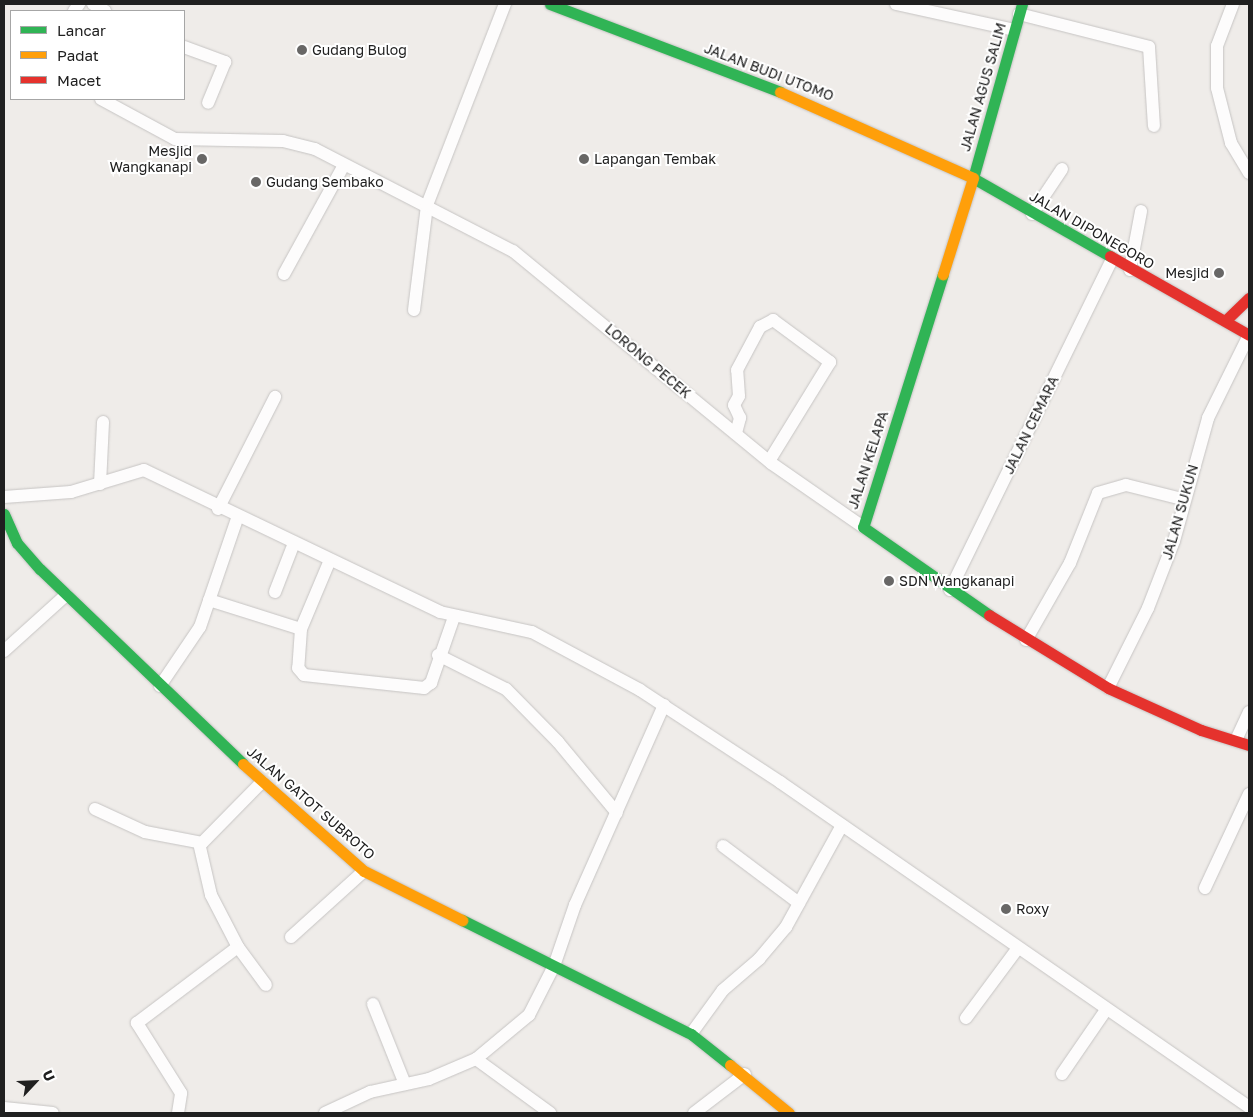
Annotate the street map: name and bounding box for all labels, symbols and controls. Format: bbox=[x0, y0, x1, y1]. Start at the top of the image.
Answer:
legend bbox=[10, 10, 185, 100]
text: Lancar bbox=[57, 21, 106, 39]
street label: JALAN AGUS SALIM bbox=[957, 21, 1009, 153]
street label: JALAN BUDI UTOMO bbox=[702, 40, 836, 104]
place label: Gudang Bulog bbox=[312, 42, 407, 58]
marker: Gudang Bulog bbox=[296, 44, 308, 56]
text: Padat bbox=[57, 46, 99, 64]
text: Macet bbox=[57, 71, 101, 89]
place label: Mesjid Wangkanapi bbox=[109, 143, 192, 176]
place label: Lapangan Tembak bbox=[594, 151, 716, 167]
marker: Mesjid Wangkanapi bbox=[196, 153, 208, 165]
marker: Lapangan Tembak bbox=[578, 153, 590, 165]
place label: Gudang Sembako bbox=[266, 174, 384, 190]
marker: Gudang Sembako bbox=[250, 176, 262, 188]
street label: JALAN DIPONEGORO bbox=[1026, 187, 1158, 273]
place label: Mesjid bbox=[1165, 265, 1209, 281]
marker: Mesjid bbox=[1213, 267, 1225, 279]
street label: LORONG PECEK bbox=[602, 320, 694, 402]
street label: JALAN CEMARA bbox=[1000, 373, 1062, 477]
street label: JALAN KELAPA bbox=[844, 409, 892, 511]
street label: JALAN SUKUN bbox=[1158, 462, 1202, 562]
place label: SDN Wangkanapi bbox=[899, 573, 1014, 589]
marker: SDN Wangkanapi bbox=[883, 575, 895, 587]
street label: JALAN GATOT SUBROTO bbox=[244, 743, 378, 863]
place label: Roxy bbox=[1016, 901, 1049, 917]
marker: Roxy bbox=[1000, 903, 1012, 915]
north arrow bbox=[10, 1057, 60, 1107]
text: U bbox=[39, 1067, 59, 1084]

